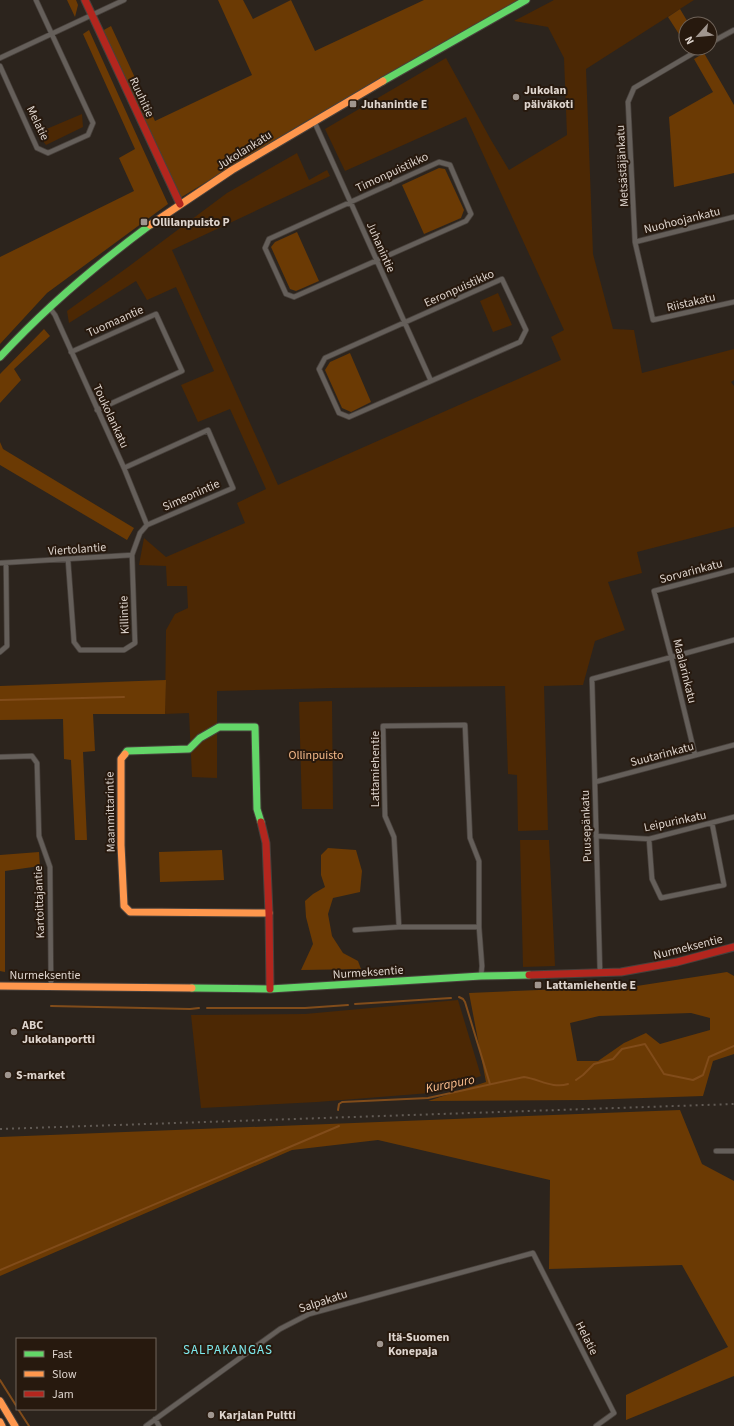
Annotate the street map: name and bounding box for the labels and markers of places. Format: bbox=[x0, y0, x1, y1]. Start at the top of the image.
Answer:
place label: Jukolan päiväkoti bbox=[524, 82, 573, 113]
marker: Jukolan päiväkoti bbox=[511, 92, 521, 102]
place label: Juhanintie E bbox=[361, 96, 427, 113]
marker: Juhanintie E bbox=[348, 99, 358, 109]
place label: Ollilanpuisto P bbox=[152, 214, 230, 231]
marker: Ollilanpuisto P bbox=[139, 217, 149, 227]
place label: Lattamiehentie E bbox=[546, 977, 636, 994]
marker: Lattamiehentie E bbox=[533, 980, 543, 990]
place label: ABC Jukolanportti bbox=[21, 1017, 95, 1048]
marker: ABC Jukolanportti bbox=[9, 1027, 19, 1037]
place label: S-market bbox=[16, 1067, 66, 1084]
marker: S-market bbox=[3, 1070, 13, 1080]
place label: Itä-Suomen Konepaja bbox=[388, 1329, 450, 1360]
marker: Itä-Suomen Konepaja bbox=[375, 1339, 385, 1349]
place label: Karjalan Pultti bbox=[219, 1407, 296, 1424]
marker: Karjalan Pultti bbox=[206, 1410, 216, 1420]

